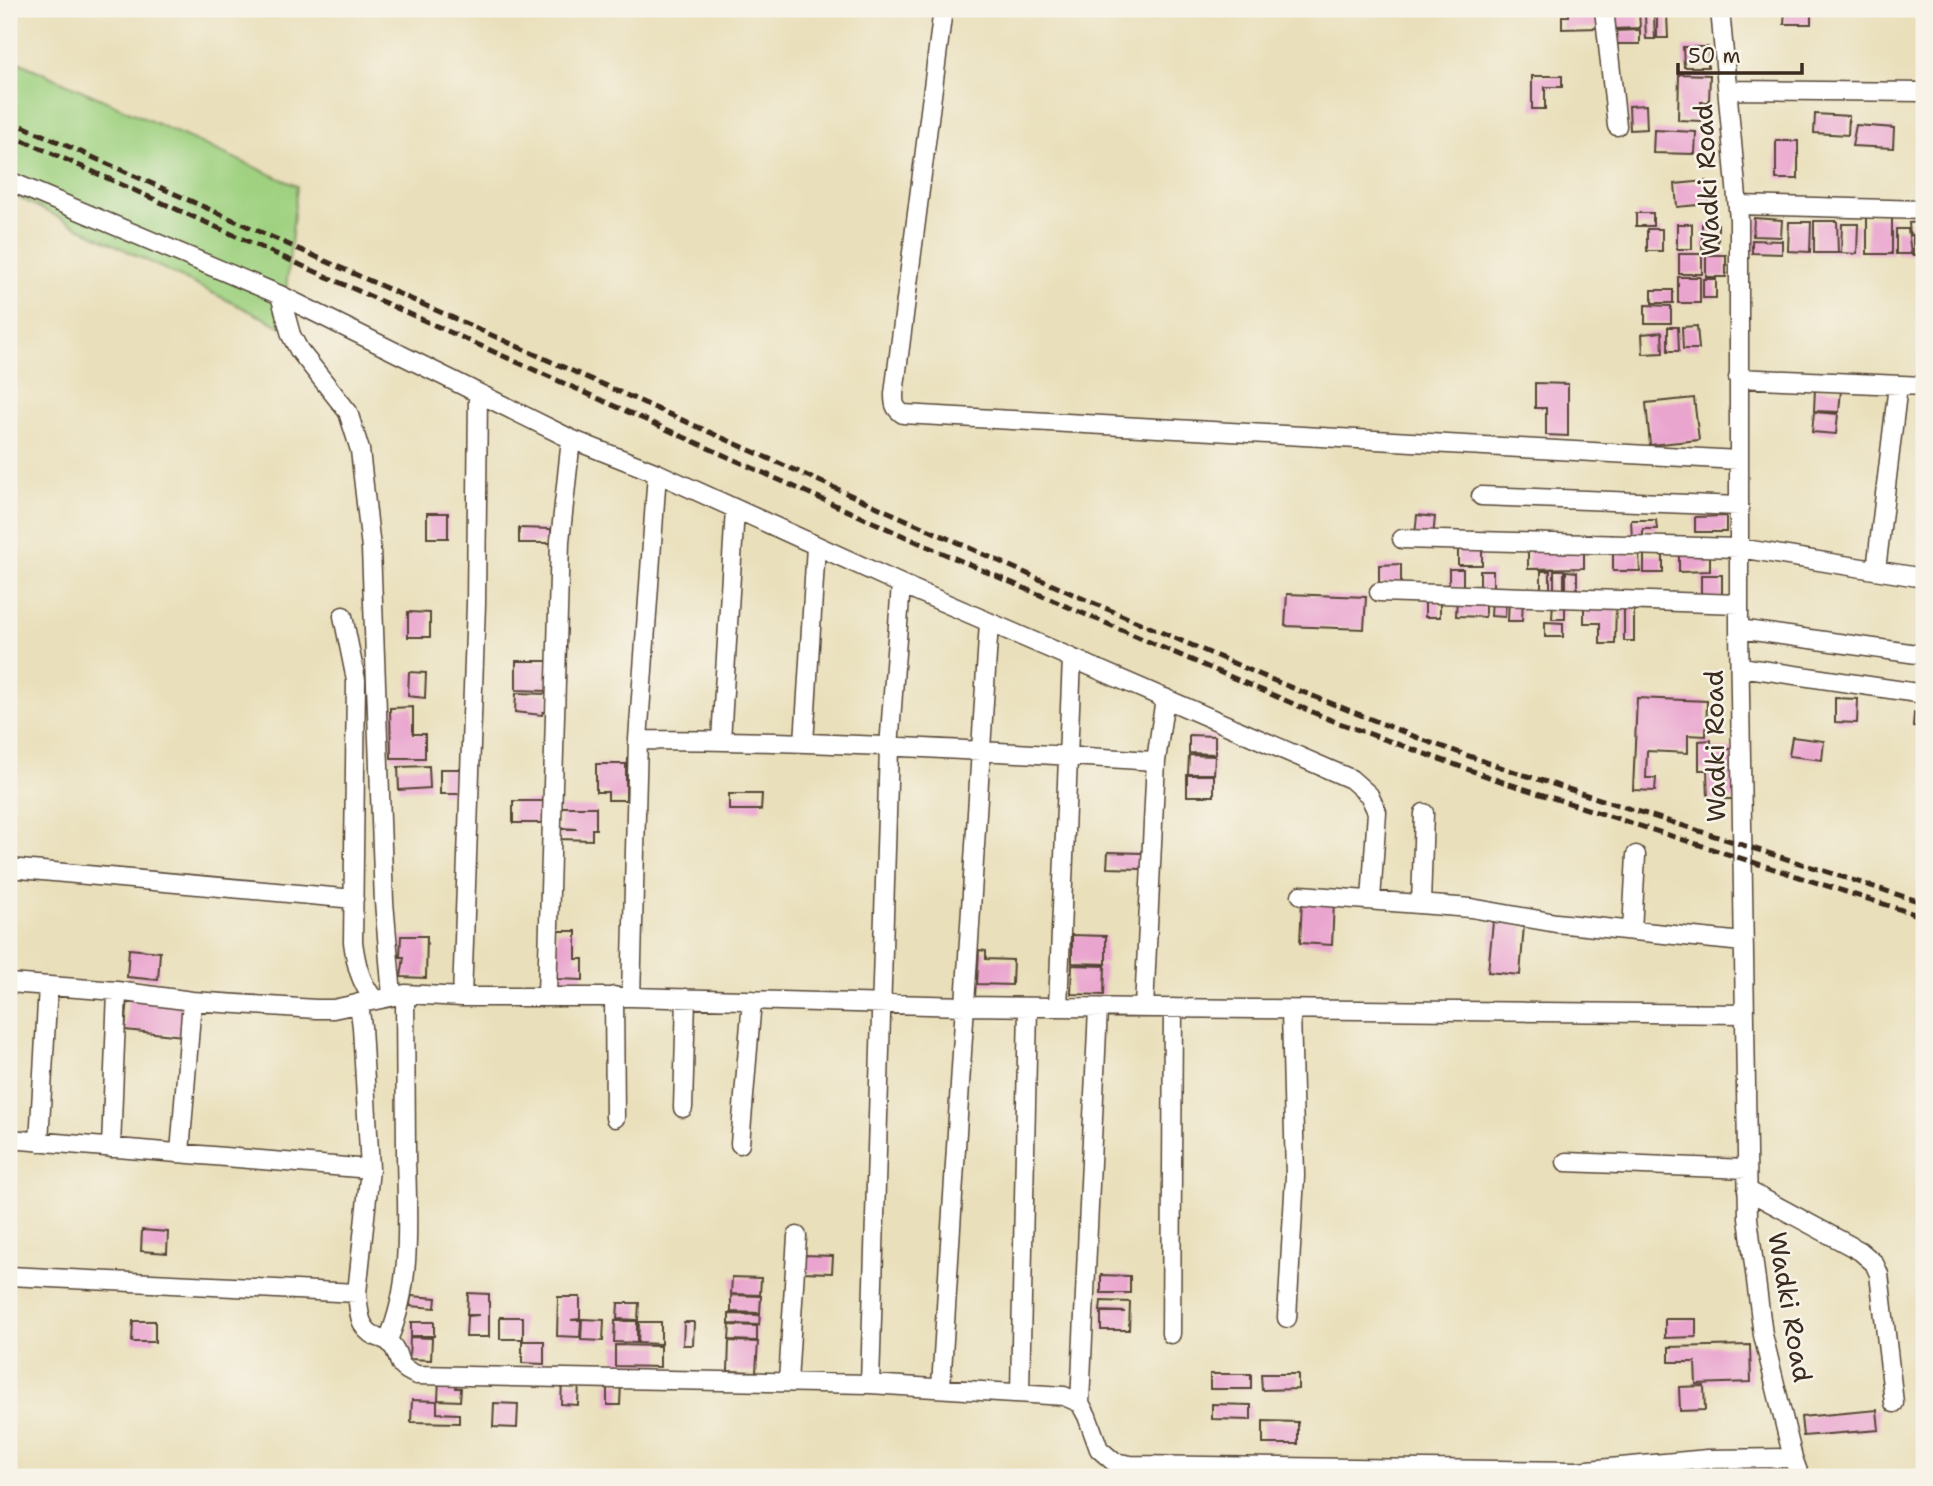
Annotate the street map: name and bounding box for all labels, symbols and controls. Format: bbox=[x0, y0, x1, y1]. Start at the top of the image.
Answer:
scale bar bbox=[1678, 32, 1802, 76]
text: 50 m bbox=[1688, 42, 1741, 70]
street label: Wadki Road bbox=[1685, 103, 1728, 257]
street label: Wadki Road bbox=[1696, 670, 1733, 822]
street label: Wadki Road bbox=[1760, 1229, 1821, 1385]

